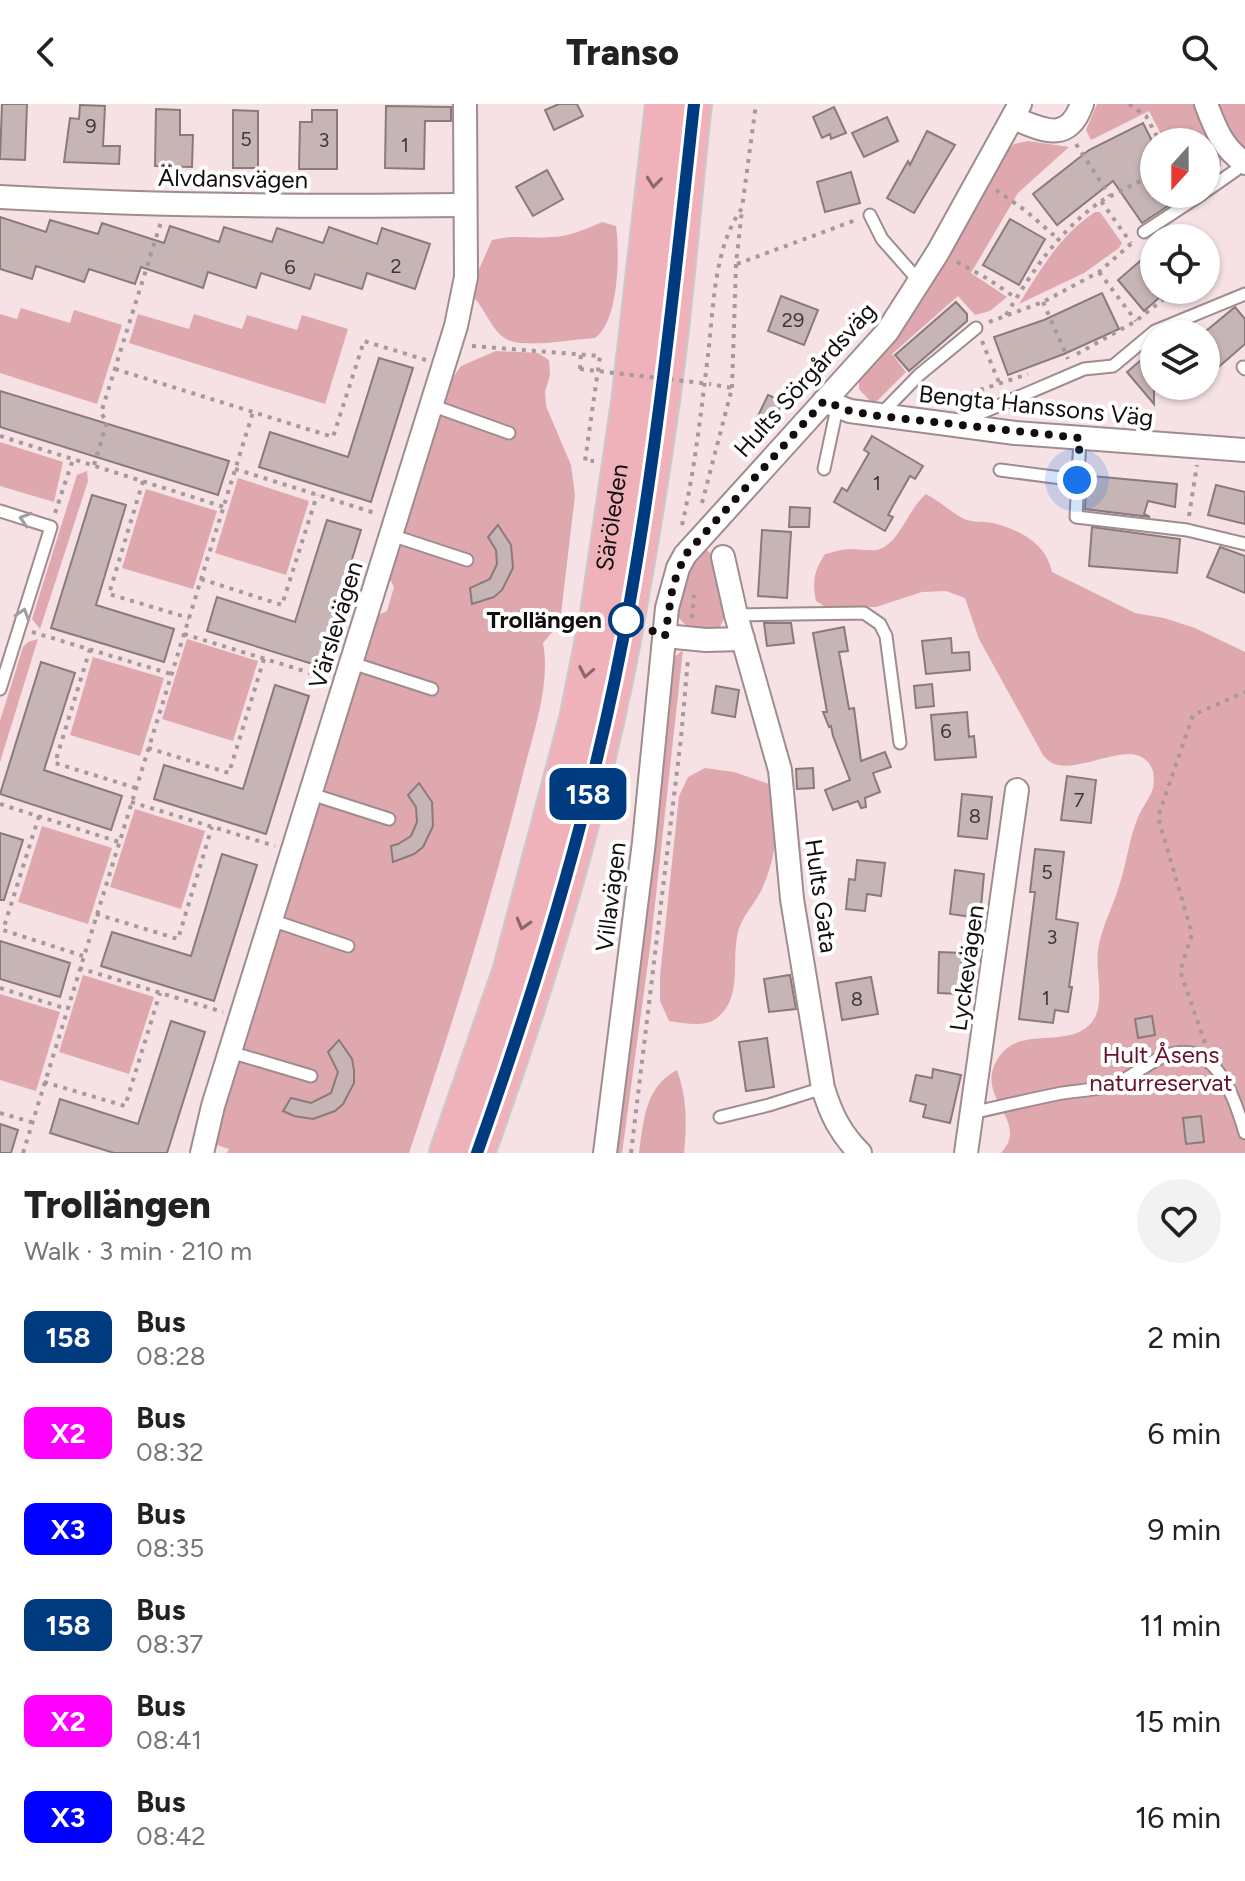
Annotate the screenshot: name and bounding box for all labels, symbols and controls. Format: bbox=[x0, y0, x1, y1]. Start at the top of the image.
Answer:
icon: back bbox=[24, 30, 68, 74]
icon: search bbox=[1177, 30, 1221, 74]
text: Transo bbox=[566, 31, 679, 74]
house number: 9 bbox=[85, 114, 97, 138]
house number: 5 bbox=[240, 127, 252, 151]
house number: 3 bbox=[319, 128, 329, 152]
north arrow bbox=[1140, 128, 1220, 208]
map controls bbox=[1140, 128, 1220, 400]
house number: 1 bbox=[401, 133, 409, 157]
street label: Älvdansvägen bbox=[158, 163, 308, 194]
one-way arrow bbox=[645, 175, 662, 188]
button: locate bbox=[1140, 224, 1220, 304]
house number: 2 bbox=[390, 254, 402, 278]
house number: 6 bbox=[284, 255, 296, 279]
street label: Hults Sörgårdsväg bbox=[728, 296, 882, 463]
house number: 29 bbox=[782, 308, 804, 332]
button: layers bbox=[1140, 320, 1220, 400]
street label: Bengta Hanssons Väg bbox=[917, 379, 1155, 432]
your location bbox=[1057, 460, 1097, 500]
street label: Säröleden bbox=[589, 462, 634, 573]
house number: 1 bbox=[873, 471, 881, 495]
one-way arrow bbox=[19, 512, 33, 528]
street label: Värslevägen bbox=[302, 558, 369, 692]
marker: Trollängen bbox=[609, 603, 643, 637]
place label: Trollängen bbox=[486, 605, 602, 634]
one-way arrow bbox=[14, 608, 30, 622]
one-way arrow bbox=[579, 666, 596, 679]
house number: 6 bbox=[940, 719, 952, 743]
line badge: 158 bbox=[542, 768, 634, 820]
text: 158 bbox=[565, 777, 611, 811]
house number: 7 bbox=[1074, 788, 1085, 812]
house number: 8 bbox=[969, 804, 981, 828]
street label: Hults Gata bbox=[799, 837, 844, 955]
street label: Villavägen bbox=[589, 841, 632, 953]
house number: 5 bbox=[1041, 860, 1053, 884]
street label: Lyckevägen bbox=[943, 903, 990, 1033]
one-way arrow bbox=[516, 917, 532, 931]
house number: 3 bbox=[1047, 925, 1057, 949]
house number: 1 bbox=[1042, 986, 1050, 1010]
house number: 8 bbox=[851, 987, 863, 1011]
park label: Hult Åsens naturreservat bbox=[1089, 1040, 1233, 1097]
button: heart bbox=[1137, 1179, 1221, 1263]
text: Trollängen bbox=[24, 1182, 211, 1228]
text: Walk · 3 min · 210 m bbox=[24, 1235, 252, 1267]
text: Bus bbox=[136, 1303, 185, 1340]
text: 2 min bbox=[1148, 1319, 1221, 1356]
text: 158 bbox=[45, 1320, 91, 1354]
text: 08:28 bbox=[136, 1340, 206, 1372]
text: Bus bbox=[136, 1399, 185, 1436]
text: 6 min bbox=[1147, 1415, 1221, 1452]
text: X2 bbox=[50, 1416, 86, 1450]
text: 08:32 bbox=[136, 1436, 204, 1468]
text: Bus bbox=[136, 1495, 185, 1532]
text: 9 min bbox=[1147, 1511, 1221, 1548]
text: X3 bbox=[51, 1512, 85, 1546]
text: 08:35 bbox=[136, 1532, 204, 1564]
text: Bus bbox=[136, 1591, 185, 1628]
text: 11 min bbox=[1140, 1607, 1221, 1644]
text: 158 bbox=[45, 1608, 91, 1642]
text: 08:37 bbox=[136, 1628, 203, 1660]
text: Bus bbox=[136, 1687, 185, 1724]
text: 15 min bbox=[1135, 1703, 1221, 1740]
text: X2 bbox=[50, 1704, 86, 1738]
text: 08:41 bbox=[136, 1724, 202, 1756]
text: Bus bbox=[136, 1783, 185, 1820]
text: 16 min bbox=[1135, 1799, 1221, 1836]
text: X3 bbox=[51, 1800, 85, 1834]
text: 08:42 bbox=[136, 1820, 206, 1852]

